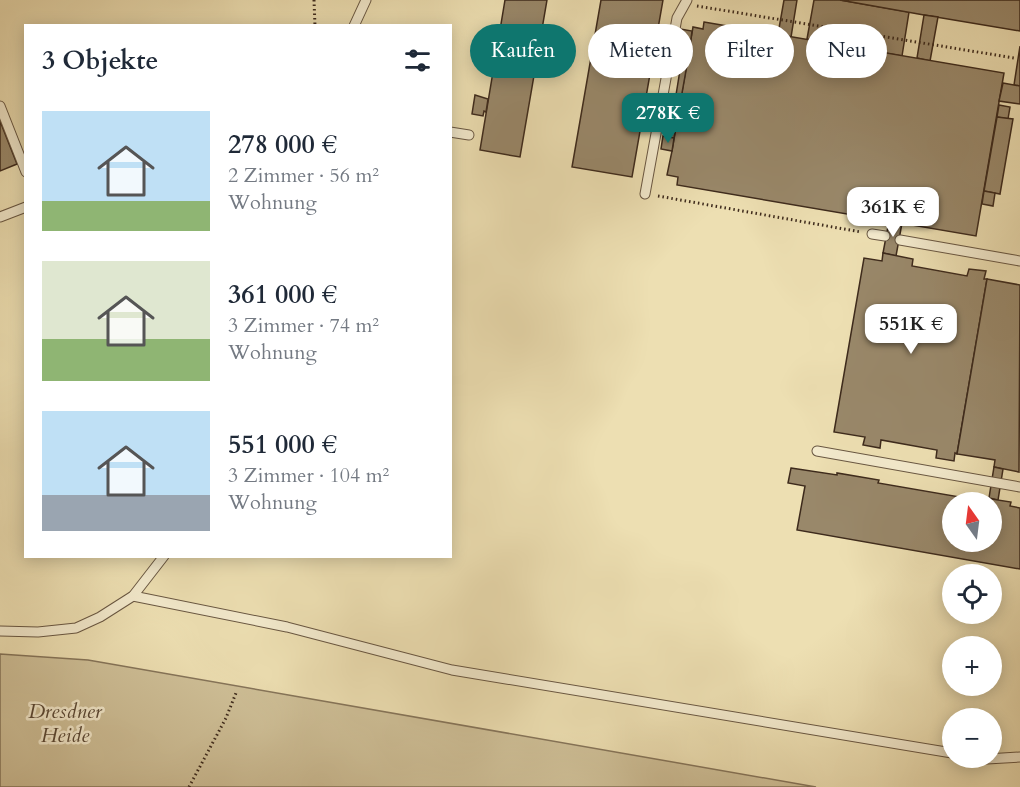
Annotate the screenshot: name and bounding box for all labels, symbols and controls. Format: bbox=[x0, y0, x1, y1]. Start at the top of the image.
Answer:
chip: Kaufen bbox=[470, 24, 576, 78]
chip: Mieten bbox=[588, 24, 693, 78]
chip: Filter bbox=[705, 24, 794, 78]
chip: Neu bbox=[806, 24, 887, 78]
text: 3 Objekte bbox=[42, 43, 158, 78]
icon: filters bbox=[401, 44, 434, 77]
pin: 278K € bbox=[619, 93, 717, 144]
text: 278K € bbox=[636, 99, 700, 126]
text: 278 000 € bbox=[228, 127, 337, 162]
icon: home bbox=[90, 135, 162, 207]
text: 2 Zimmer · 56 m² bbox=[228, 162, 379, 189]
pin: 361K € bbox=[844, 187, 942, 238]
text: Wohnung bbox=[228, 189, 317, 216]
text: 361K € bbox=[861, 193, 925, 220]
text: 361 000 € bbox=[228, 277, 337, 312]
icon: home bbox=[90, 285, 162, 357]
pin: 551K € bbox=[862, 304, 960, 355]
text: 551K € bbox=[879, 310, 943, 337]
text: 3 Zimmer · 74 m² bbox=[228, 312, 379, 339]
text: Wohnung bbox=[228, 339, 317, 366]
text: 551 000 € bbox=[228, 427, 337, 462]
icon: home bbox=[90, 435, 162, 507]
text: 3 Zimmer · 104 m² bbox=[228, 462, 389, 489]
text: Wohnung bbox=[228, 489, 317, 516]
north arrow bbox=[942, 492, 1002, 552]
map controls bbox=[942, 492, 1002, 768]
button: locate bbox=[942, 564, 1002, 624]
button: + bbox=[942, 636, 1002, 696]
park label: Dresdner Heide bbox=[28, 697, 103, 750]
button: − bbox=[942, 708, 1002, 768]

